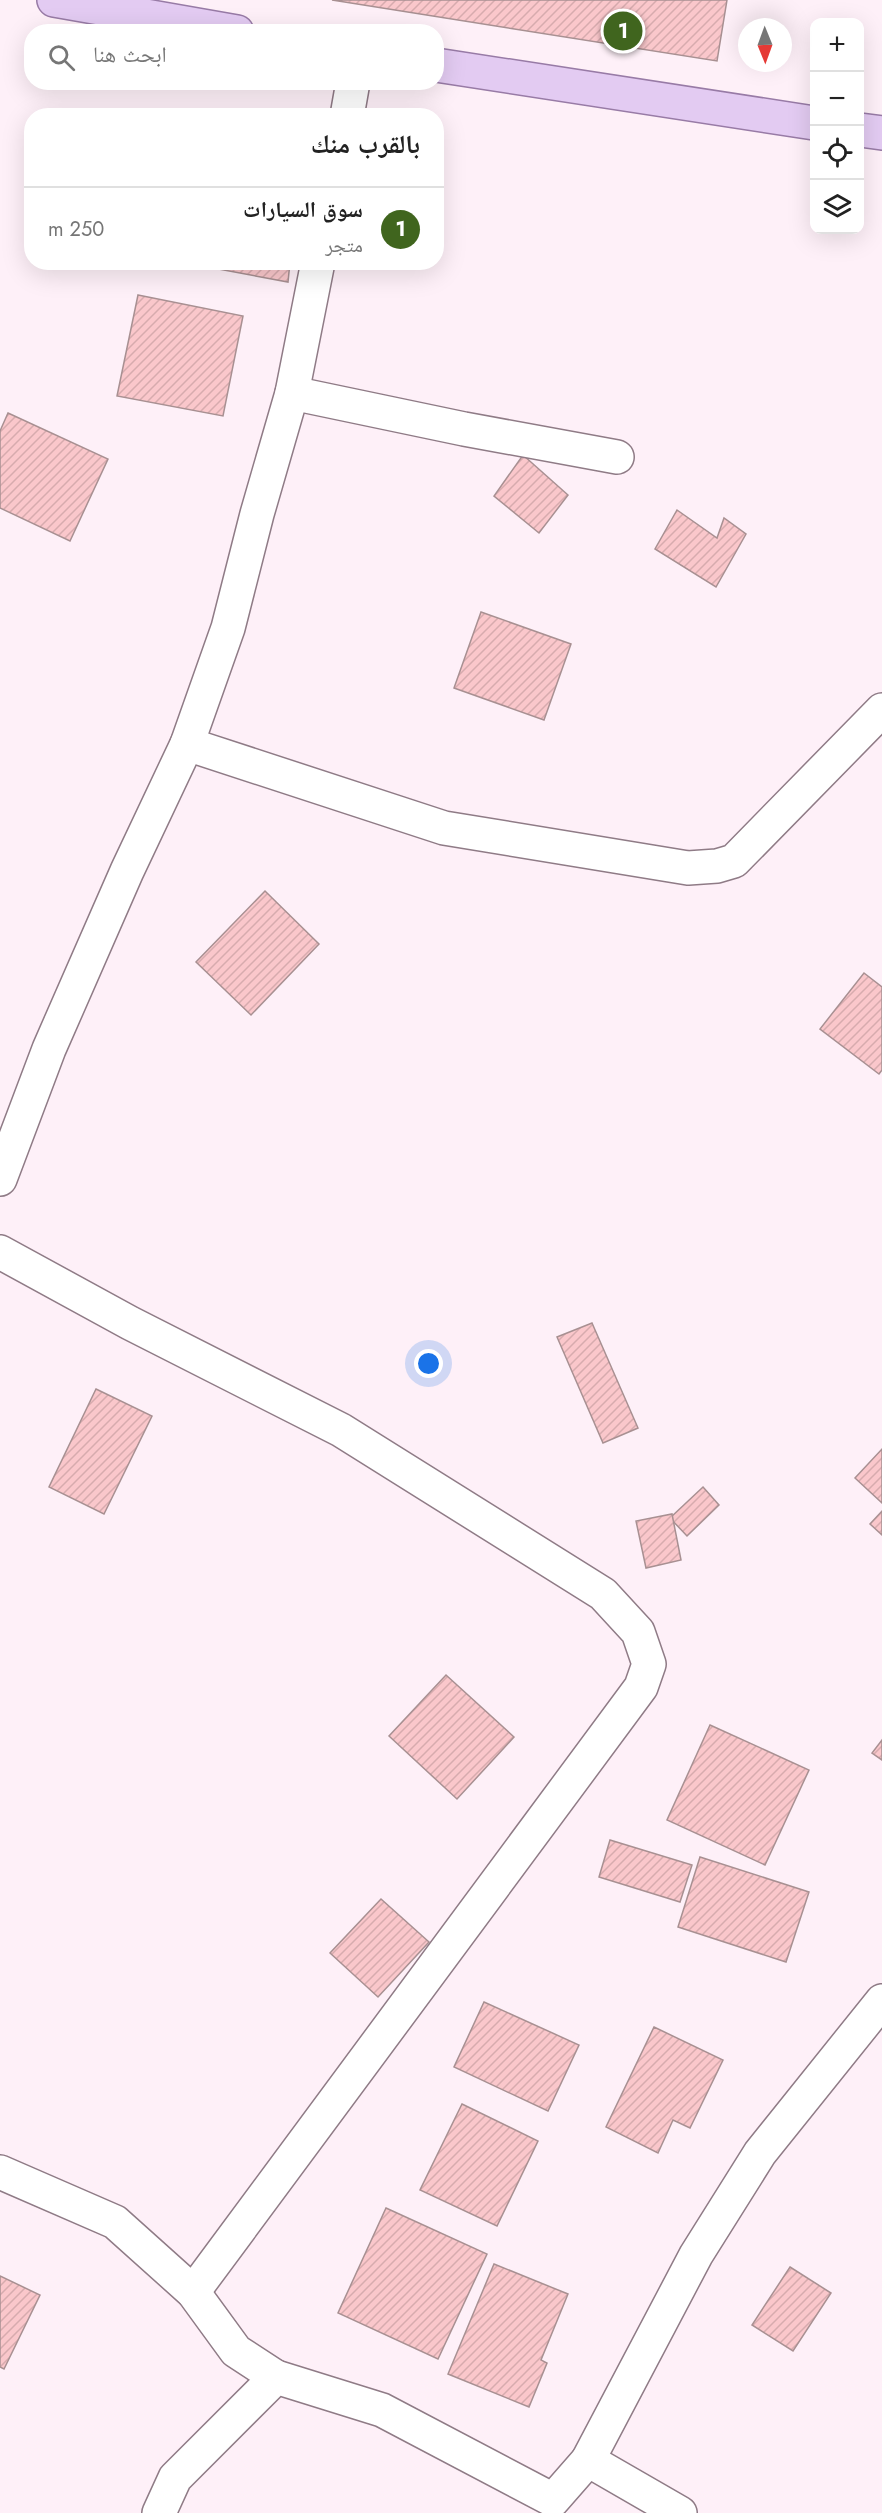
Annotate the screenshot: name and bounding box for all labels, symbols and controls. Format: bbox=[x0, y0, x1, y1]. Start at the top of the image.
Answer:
pin: 1 bbox=[604, 9, 642, 54]
north arrow bbox=[738, 18, 792, 72]
map controls bbox=[810, 18, 864, 234]
button: + bbox=[810, 18, 864, 72]
search box bbox=[24, 24, 444, 90]
text: ابحث هنا bbox=[93, 38, 167, 70]
icon: search bbox=[45, 41, 78, 74]
button: − bbox=[810, 72, 864, 126]
text: بالقرب منك bbox=[311, 125, 420, 163]
button: locate bbox=[810, 126, 864, 180]
button: layers bbox=[810, 180, 864, 234]
text: سوق السيارات bbox=[243, 193, 363, 225]
text: 250 m bbox=[48, 215, 104, 244]
text: 1 bbox=[395, 215, 406, 244]
text: متجر bbox=[325, 231, 363, 260]
your location bbox=[414, 1349, 443, 1378]

